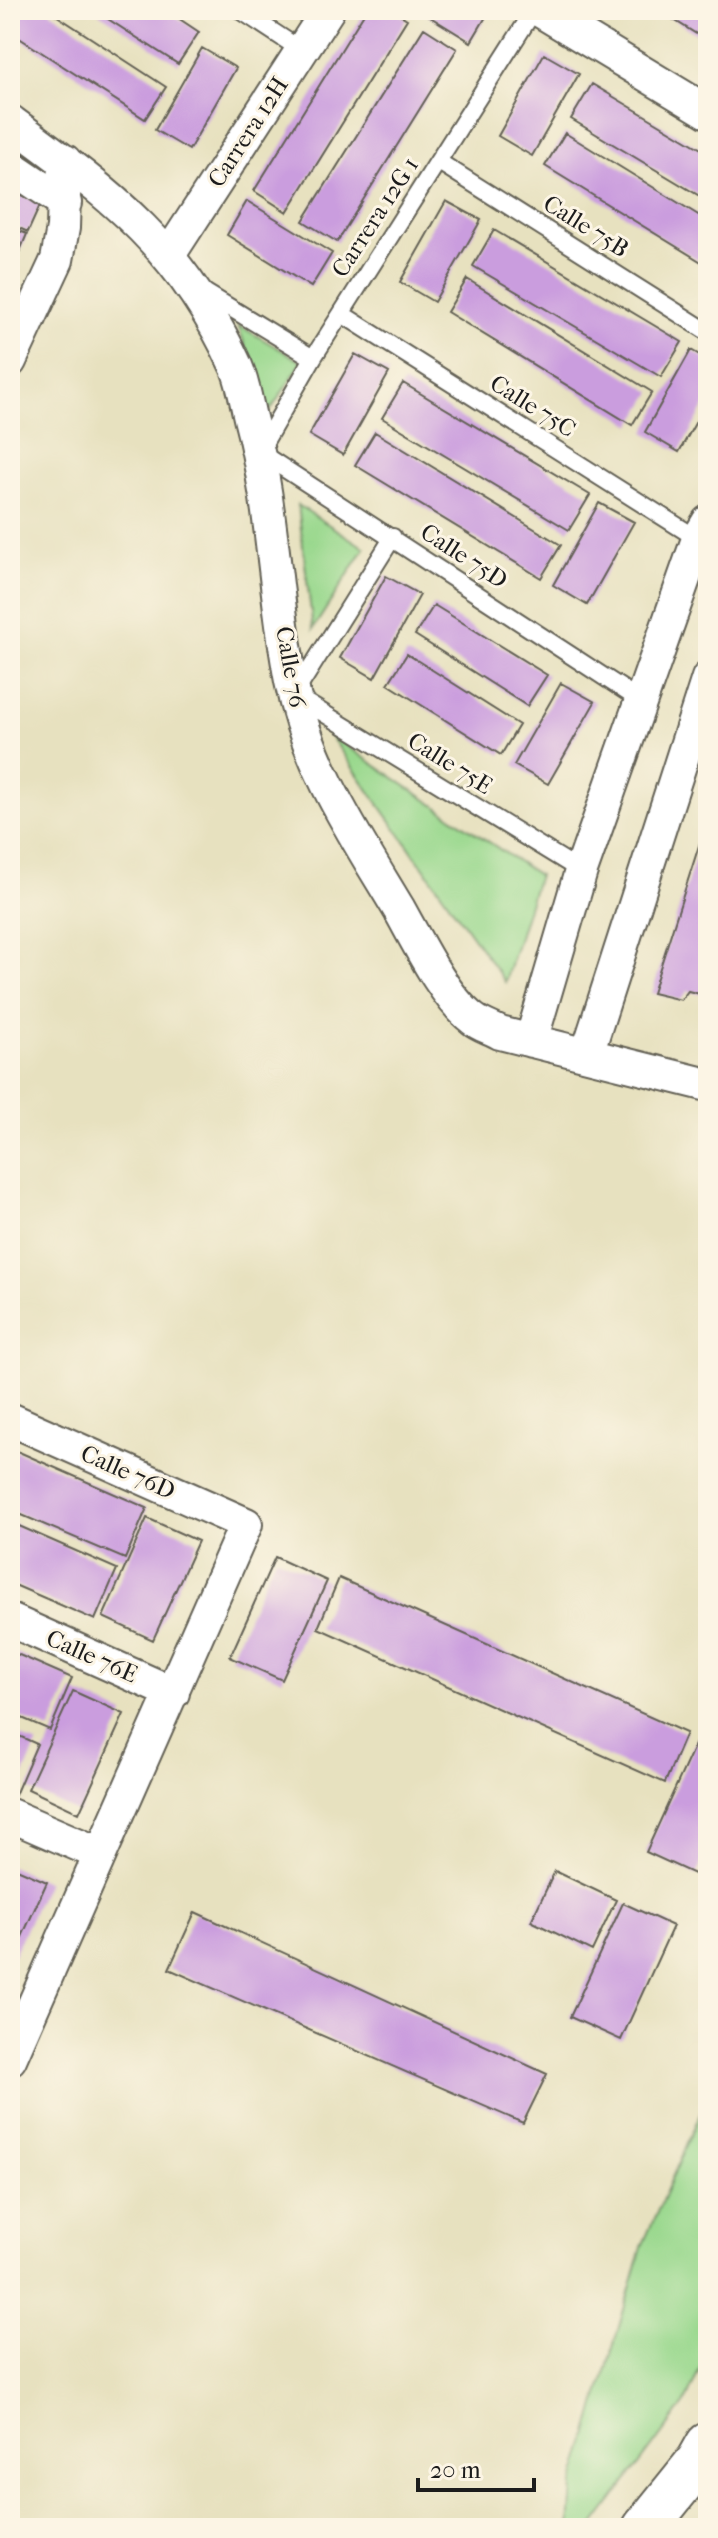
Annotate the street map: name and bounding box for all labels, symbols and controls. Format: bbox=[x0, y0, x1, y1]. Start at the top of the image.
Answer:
street label: Carrera 12H bbox=[202, 72, 294, 192]
street label: Carrera 12G 1 bbox=[326, 152, 424, 282]
street label: Calle 75B bbox=[538, 189, 634, 263]
street label: Calle 75C bbox=[485, 369, 581, 443]
street label: Calle 75D bbox=[415, 518, 513, 594]
street label: Calle 76 bbox=[270, 624, 312, 711]
street label: Calle 75E bbox=[403, 726, 497, 800]
street label: Calle 76D bbox=[77, 1439, 179, 1505]
street label: Calle 76E bbox=[42, 1624, 142, 1688]
scale bar bbox=[418, 2442, 534, 2492]
text: 20 m bbox=[430, 2456, 481, 2484]

